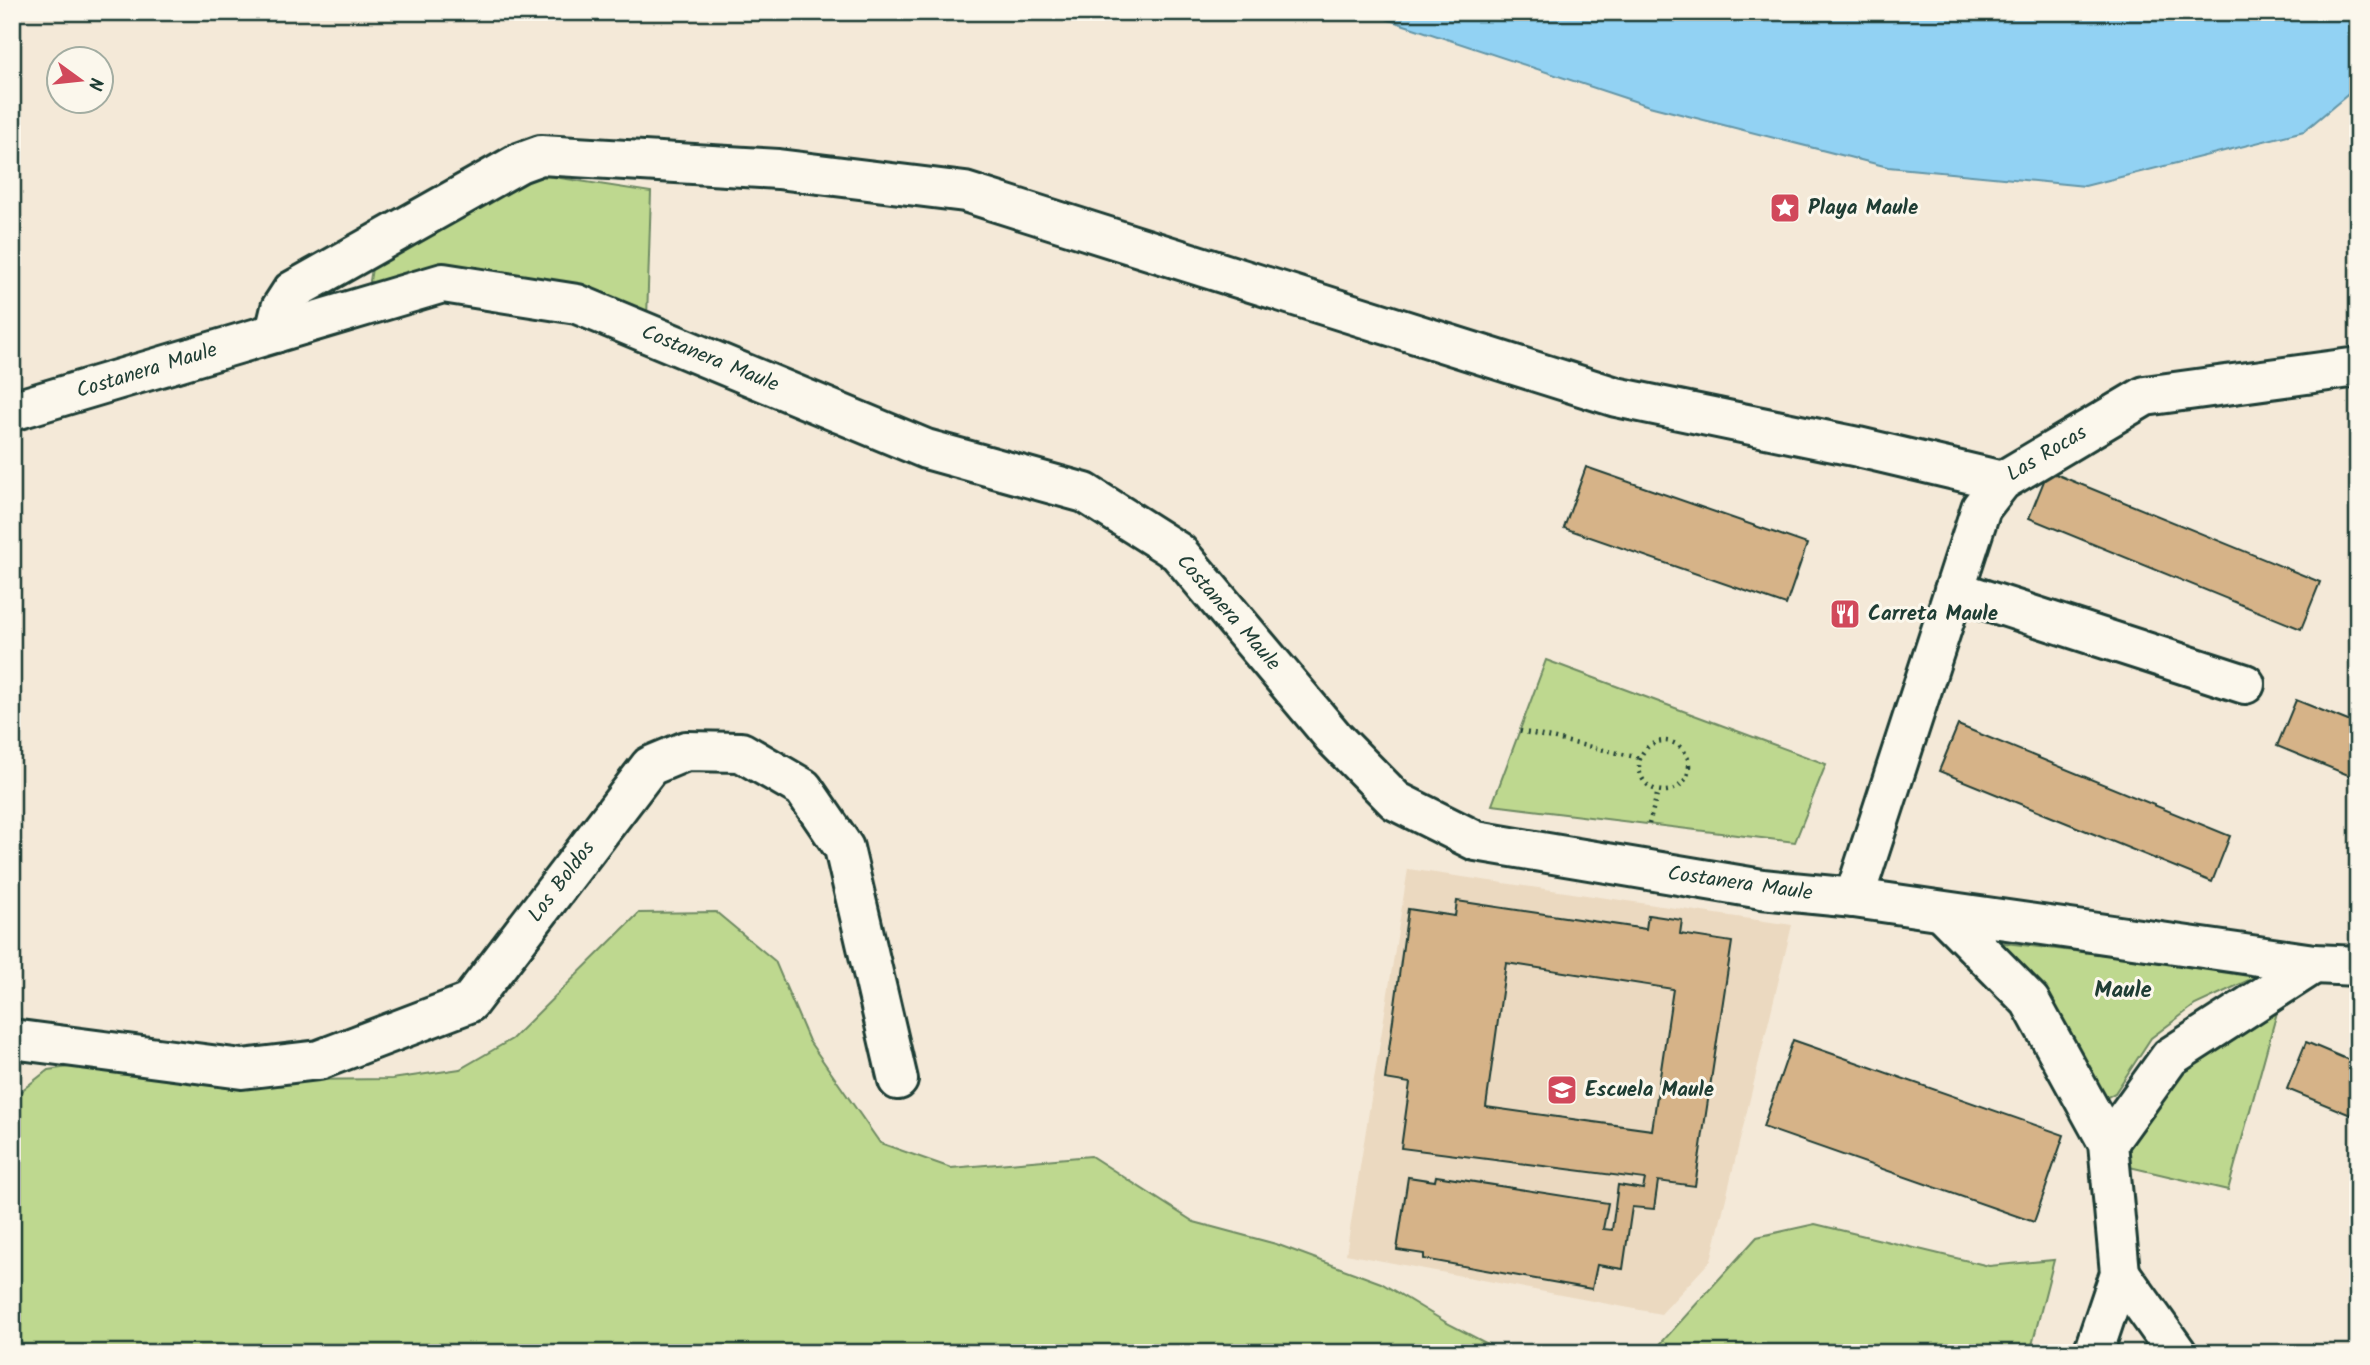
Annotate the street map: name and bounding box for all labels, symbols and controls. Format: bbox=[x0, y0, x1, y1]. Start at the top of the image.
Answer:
north arrow bbox=[46, 46, 116, 116]
text: N bbox=[78, 74, 111, 94]
place icon: Playa Maule bbox=[1768, 191, 1802, 225]
place label: Playa Maule bbox=[1808, 192, 1918, 225]
street label: Costanera Maule bbox=[636, 316, 784, 402]
street label: Costanera Maule bbox=[72, 334, 222, 408]
street label: Las Rocas bbox=[2001, 417, 2094, 491]
street label: Costanera Maule bbox=[1168, 547, 1289, 679]
restaurant icon: Carreta Maule bbox=[1828, 597, 1862, 631]
place label: Carreta Maule bbox=[1868, 598, 1998, 631]
street label: Los Boldos bbox=[520, 834, 604, 930]
street label: Costanera Maule bbox=[1665, 858, 1815, 911]
district label: Maule bbox=[2094, 973, 2152, 1009]
school or university icon: Escuela Maule bbox=[1545, 1073, 1579, 1107]
place label: Escuela Maule bbox=[1585, 1074, 1714, 1107]

